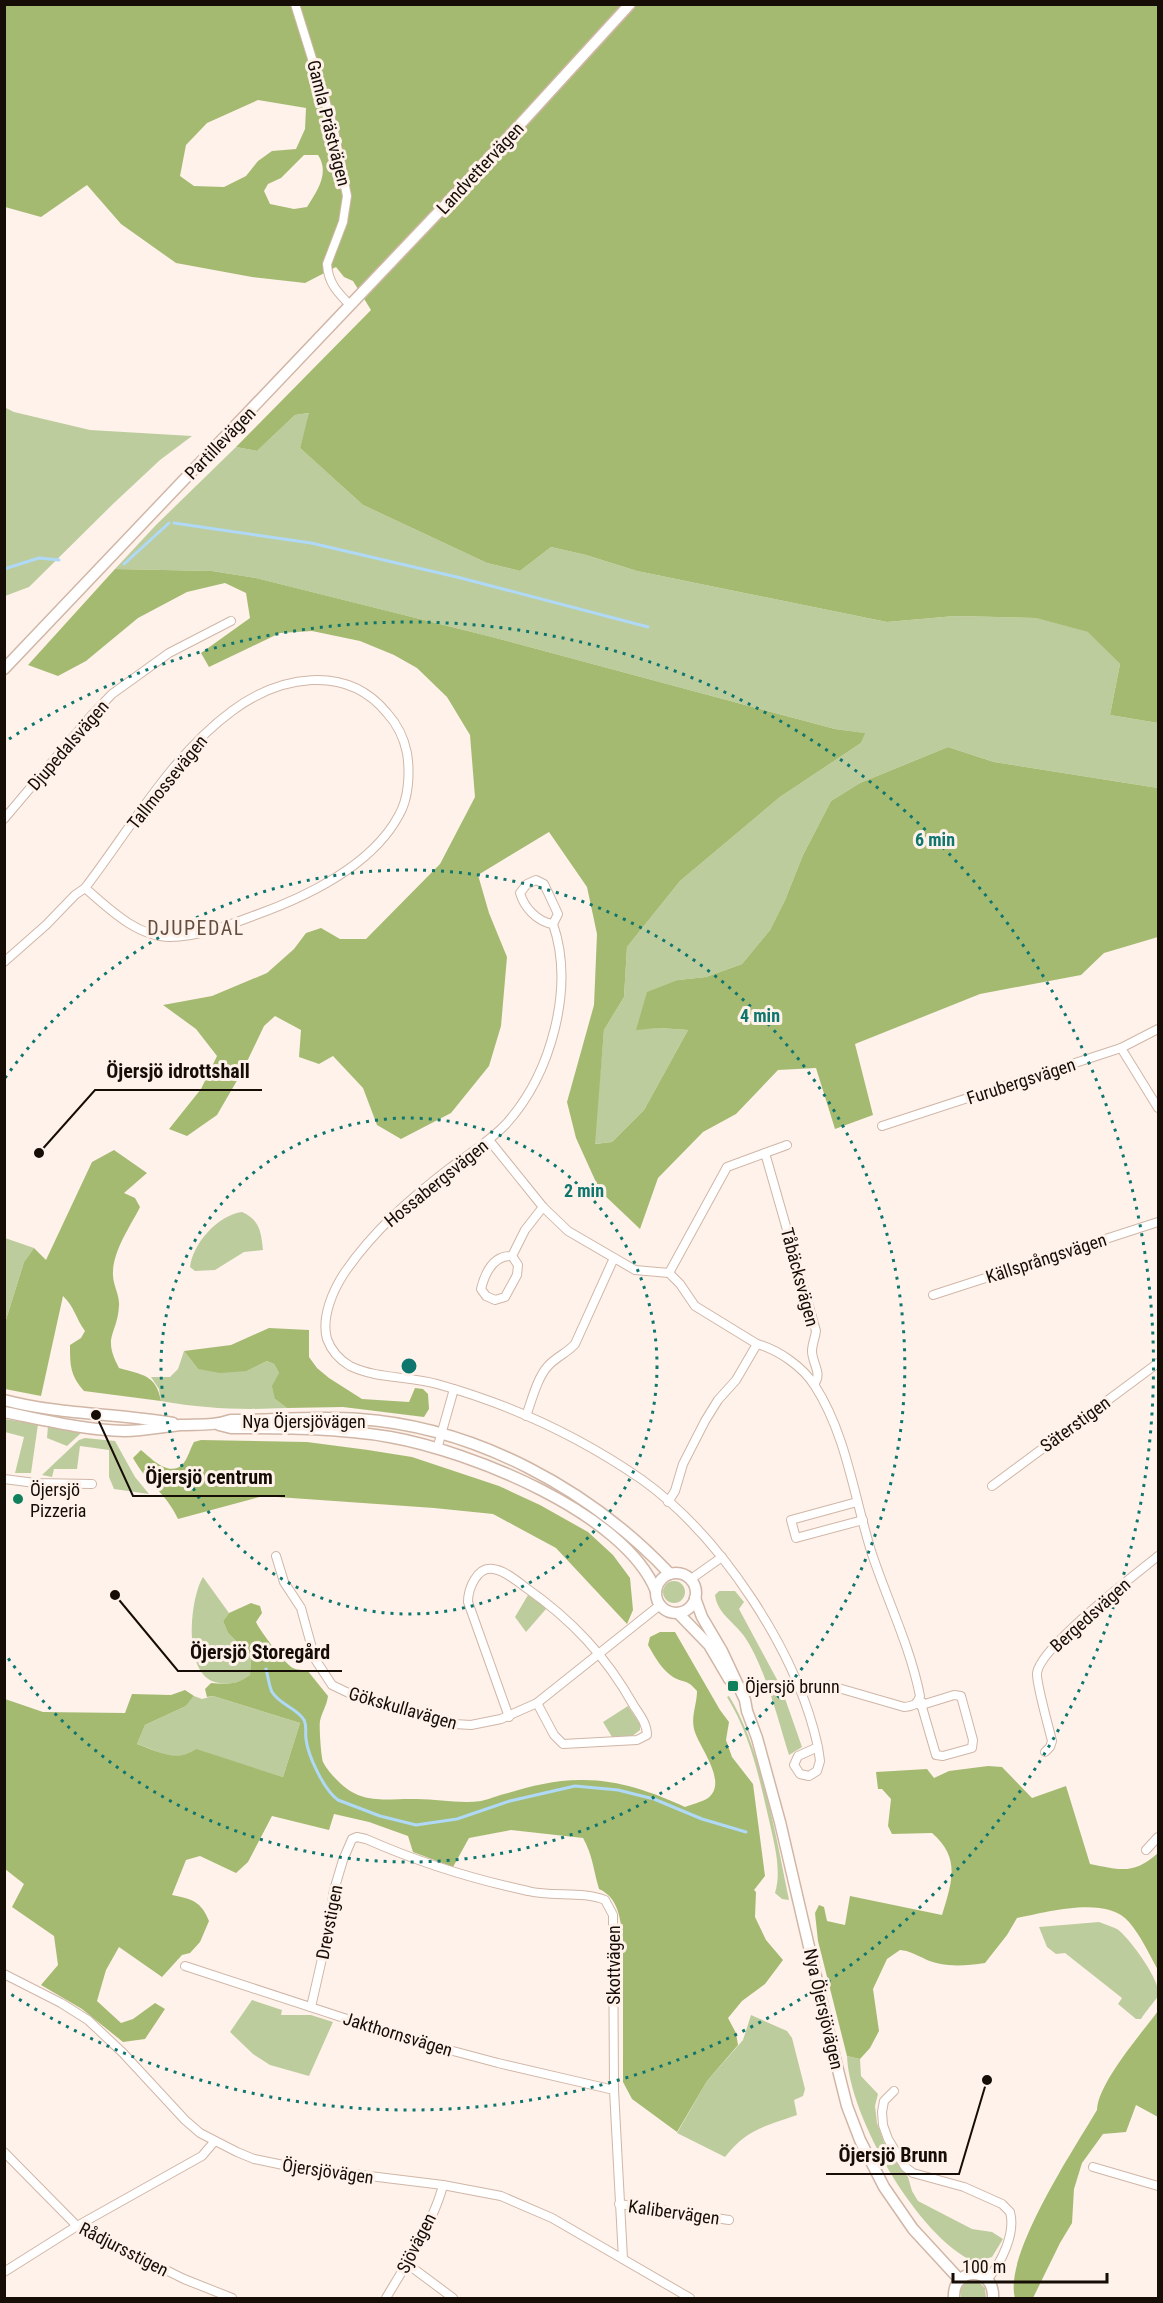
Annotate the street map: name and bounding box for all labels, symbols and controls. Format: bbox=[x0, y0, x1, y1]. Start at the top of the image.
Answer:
street label: Gamla Prästvägen bbox=[303, 58, 355, 188]
street label: Landvettervägen bbox=[432, 118, 528, 218]
street label: Partillevägen bbox=[180, 402, 260, 484]
street label: Djupedalsvägen bbox=[23, 696, 113, 794]
street label: Tallmossevägen bbox=[123, 731, 211, 833]
text: 6 min bbox=[915, 829, 955, 850]
district label: DJUPEDAL bbox=[147, 916, 245, 940]
text: 4 min bbox=[740, 1005, 780, 1026]
callout: Öjersjö idrottshall bbox=[95, 1052, 262, 1090]
street label: Furubergsvägen bbox=[964, 1054, 1078, 1108]
text: Öjersjö idrottshall bbox=[106, 1059, 250, 1083]
street label: Hossabergsvägen bbox=[380, 1135, 492, 1231]
text: 2 min bbox=[564, 1180, 604, 1201]
street label: Tåbäcksvägen bbox=[777, 1225, 823, 1329]
street label: Källsprångsvägen bbox=[983, 1229, 1109, 1287]
centre of rings bbox=[399, 1356, 419, 1376]
street label: Säterstigen bbox=[1036, 1392, 1114, 1456]
street label: Nya Öjersjövägen bbox=[242, 1411, 366, 1432]
callout: Öjersjö centrum bbox=[133, 1458, 285, 1496]
text: Öjersjö centrum bbox=[145, 1465, 273, 1489]
place label: Öjersjö Pizzeria bbox=[30, 1479, 86, 1521]
marker: Öjersjö Pizzeria bbox=[11, 1492, 25, 1506]
street label: Bergedsvägen bbox=[1046, 1574, 1134, 1656]
callout: Öjersjö Storegård bbox=[178, 1633, 342, 1671]
text: Öjersjö Storegård bbox=[190, 1640, 330, 1664]
place label: Öjersjö brunn bbox=[745, 1676, 840, 1697]
marker: Öjersjö brunn bbox=[726, 1679, 740, 1693]
street label: Gökskullavägen bbox=[346, 1683, 460, 1733]
street label: Drevstigen bbox=[312, 1883, 346, 1961]
street label: Skottvägen bbox=[603, 1925, 624, 2005]
street label: Nya Öjersjövägen bbox=[800, 1947, 848, 2071]
street label: Jakthornsvägen bbox=[341, 2007, 455, 2061]
callout: Öjersjö Brunn bbox=[826, 2136, 959, 2174]
text: Öjersjö Brunn bbox=[838, 2143, 948, 2167]
street label: Öjersjövägen bbox=[281, 2154, 375, 2188]
street label: Kalibervägen bbox=[627, 2195, 721, 2229]
street label: Sjövägen bbox=[392, 2209, 440, 2277]
street label: Rådjursstigen bbox=[76, 2218, 172, 2280]
scale bar bbox=[953, 2246, 1108, 2284]
text: 100 m bbox=[962, 2256, 1006, 2277]

